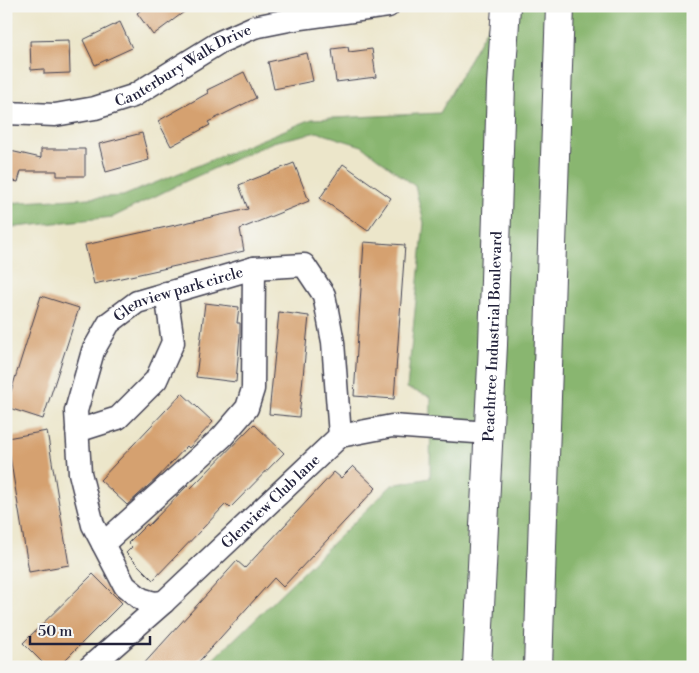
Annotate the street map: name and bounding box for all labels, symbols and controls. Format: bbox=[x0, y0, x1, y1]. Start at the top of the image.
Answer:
street label: Canterbury Walk Drive bbox=[112, 20, 255, 111]
street label: Peachtree Industrial Boulevard bbox=[479, 230, 507, 442]
street label: Glenview park circle bbox=[110, 263, 246, 326]
street label: Glenview Club lane bbox=[218, 451, 324, 553]
scale bar bbox=[30, 613, 150, 645]
text: 50 m bbox=[38, 622, 72, 641]

